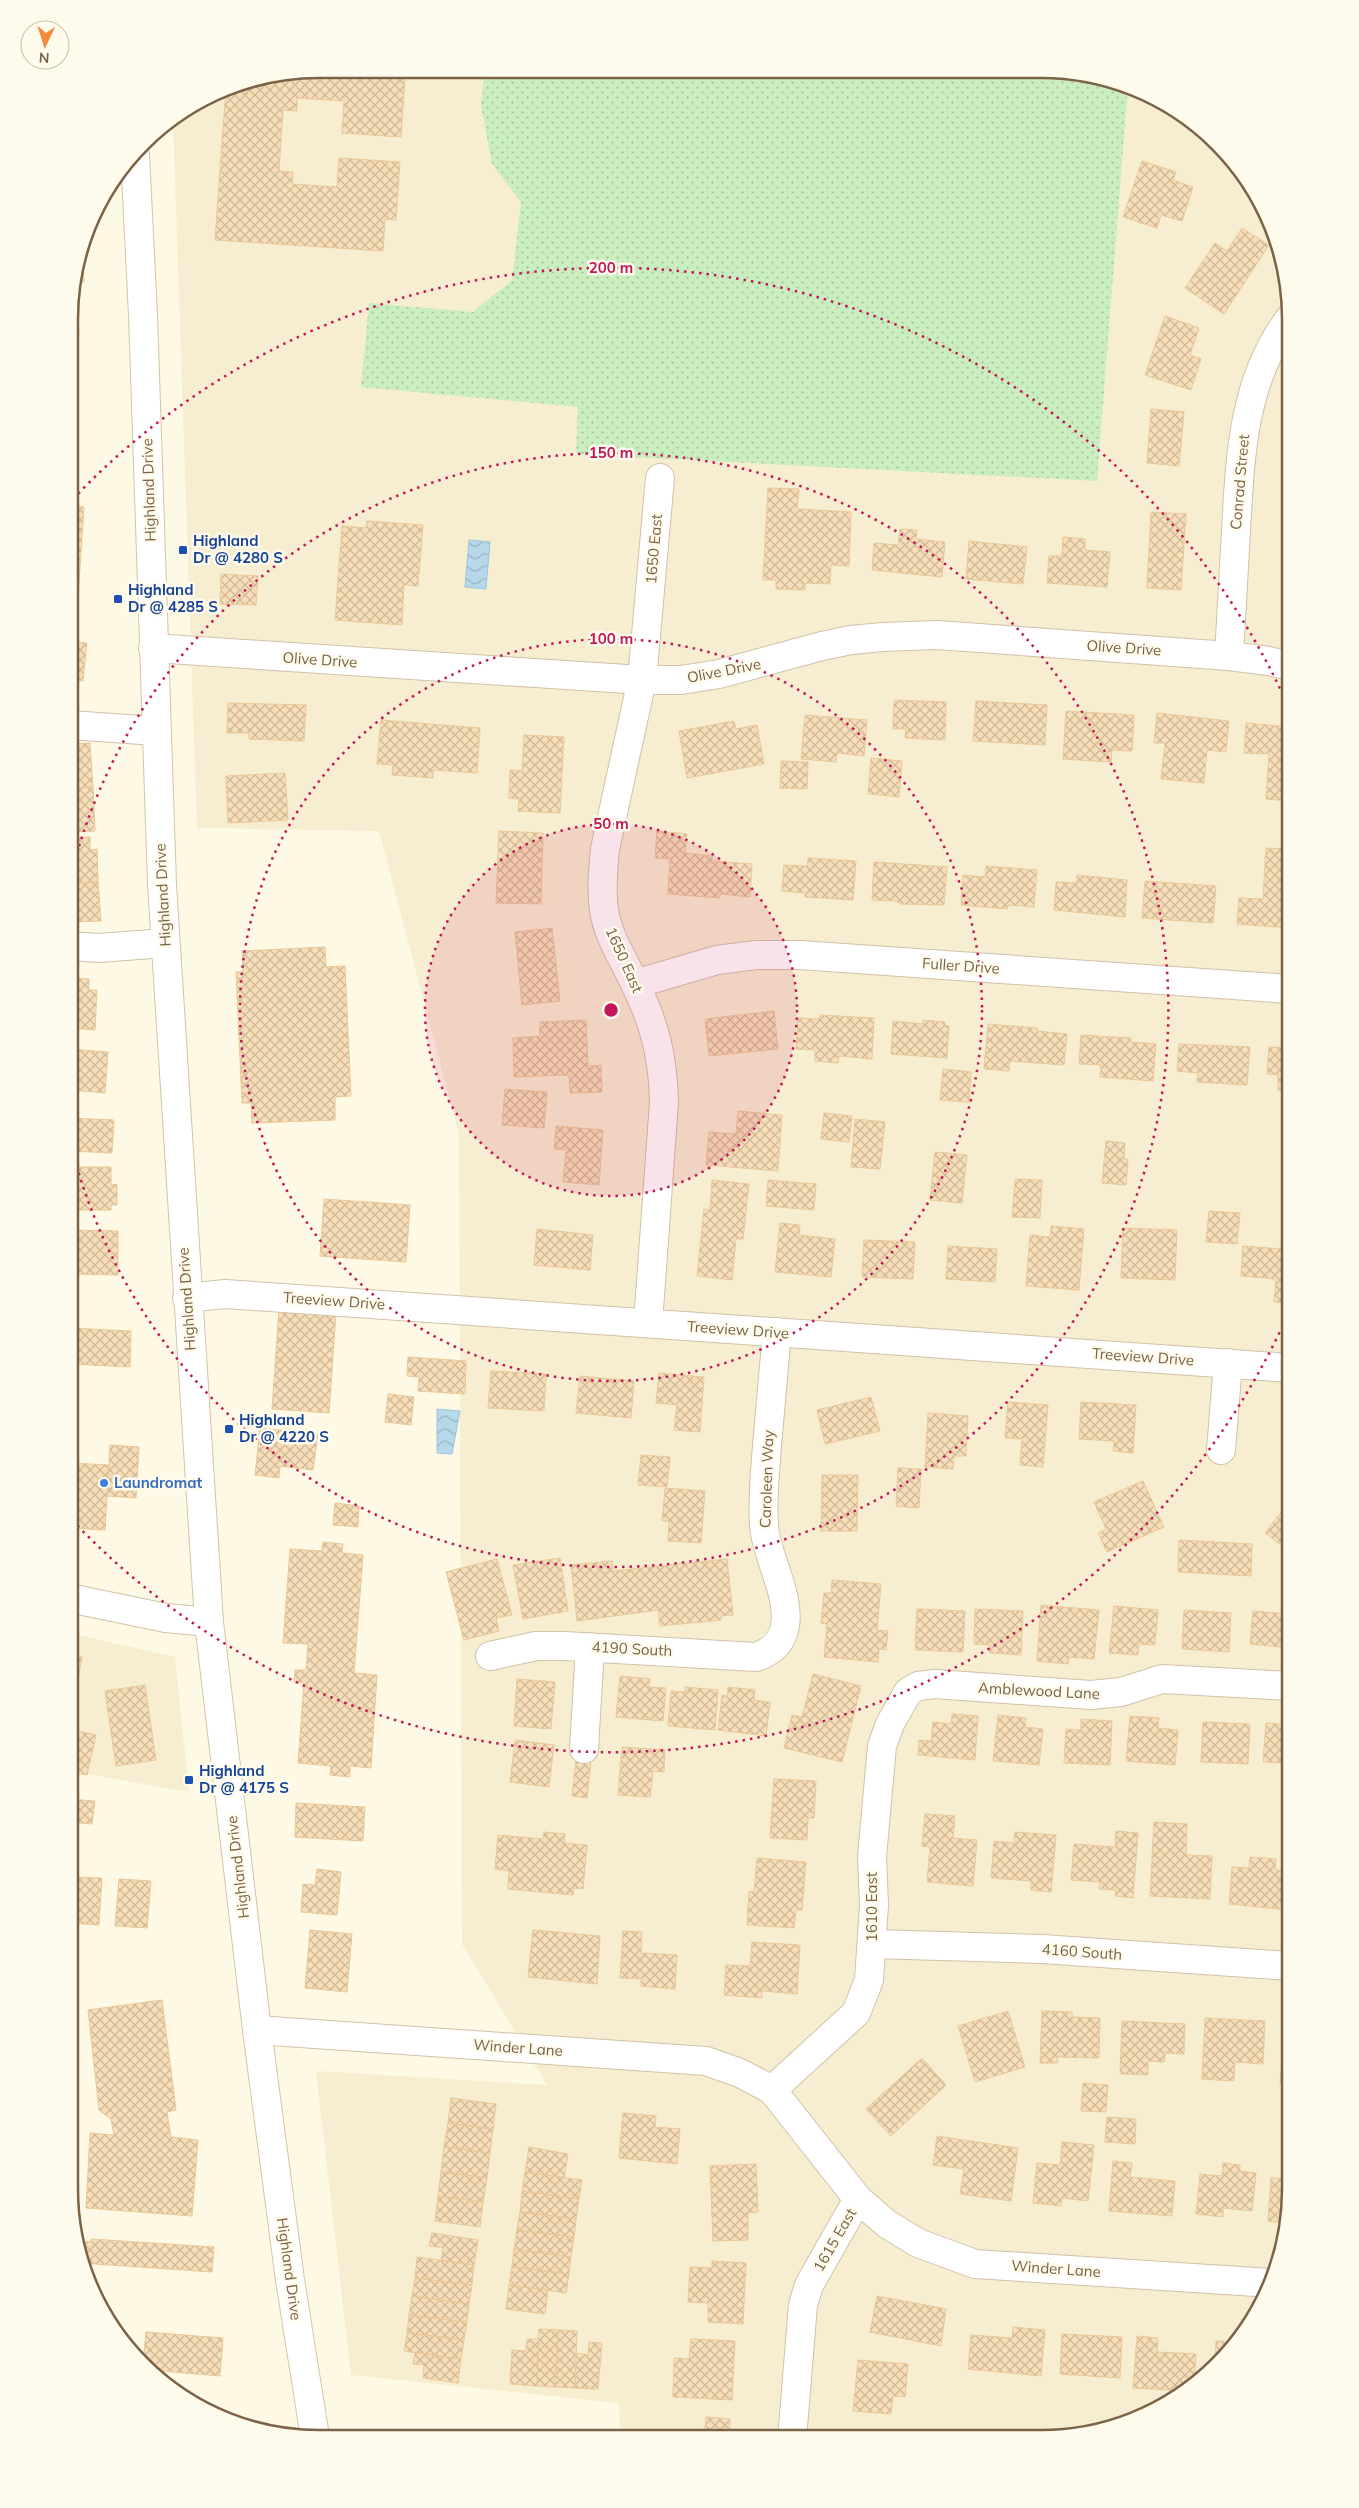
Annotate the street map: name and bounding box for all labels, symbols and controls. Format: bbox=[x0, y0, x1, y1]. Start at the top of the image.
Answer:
north arrow bbox=[20, 20, 70, 70]
text: N bbox=[38, 49, 50, 67]
text: 200 m bbox=[589, 258, 633, 277]
street label: Conrad Street bbox=[1226, 433, 1253, 531]
street label: Highland Drive bbox=[137, 438, 160, 542]
text: 150 m bbox=[589, 443, 633, 462]
street label: 1650 East bbox=[641, 513, 666, 585]
place label: Highland Dr @ 4280 S bbox=[193, 531, 283, 567]
marker: Highland Dr @ 4280 S bbox=[177, 544, 189, 556]
place label: Highland Dr @ 4285 S bbox=[128, 580, 218, 616]
marker: Highland Dr @ 4285 S bbox=[112, 593, 124, 605]
text: 100 m bbox=[589, 629, 633, 648]
street label: Olive Drive bbox=[1086, 635, 1162, 660]
street label: Olive Drive bbox=[282, 647, 358, 672]
street label: Olive Drive bbox=[685, 654, 762, 687]
text: 50 m bbox=[593, 814, 629, 833]
street label: Highland Drive bbox=[150, 843, 175, 947]
street label: 1650 East bbox=[601, 924, 647, 996]
street label: Fuller Drive bbox=[922, 953, 1001, 978]
centre of rings bbox=[602, 1001, 620, 1019]
street label: Highland Drive bbox=[173, 1247, 200, 1351]
street label: Treeview Drive bbox=[282, 1287, 386, 1314]
street label: Treeview Drive bbox=[686, 1316, 790, 1343]
street label: Treeview Drive bbox=[1091, 1343, 1195, 1370]
place label: Highland Dr @ 4220 S bbox=[239, 1410, 329, 1446]
marker: Highland Dr @ 4220 S bbox=[223, 1423, 235, 1435]
street label: Caroleen Way bbox=[755, 1430, 778, 1528]
place label: Laundromat bbox=[114, 1473, 202, 1492]
marker: Laundromat bbox=[98, 1477, 110, 1489]
street label: 4190 South bbox=[591, 1637, 673, 1660]
street label: Amblewood Lane bbox=[978, 1678, 1100, 1703]
place label: Highland Dr @ 4175 S bbox=[199, 1761, 289, 1797]
marker: Highland Dr @ 4175 S bbox=[183, 1774, 195, 1786]
street label: Highland Drive bbox=[222, 1815, 253, 1920]
street label: 1610 East bbox=[862, 1872, 881, 1942]
street label: 4160 South bbox=[1041, 1939, 1123, 1964]
street label: Winder Lane bbox=[473, 2035, 563, 2060]
street label: 1615 East bbox=[809, 2205, 860, 2275]
street label: Highland Drive bbox=[273, 2216, 306, 2321]
street label: Winder Lane bbox=[1011, 2256, 1101, 2281]

